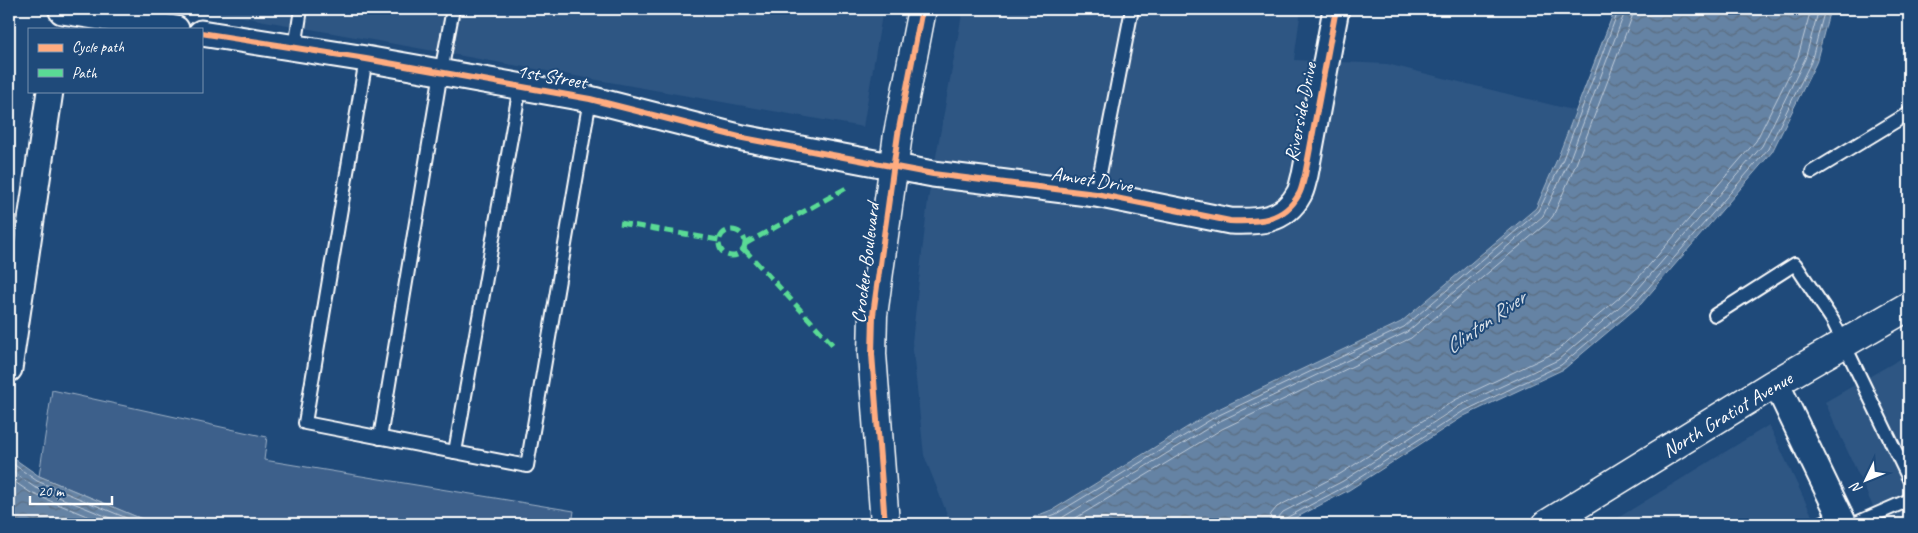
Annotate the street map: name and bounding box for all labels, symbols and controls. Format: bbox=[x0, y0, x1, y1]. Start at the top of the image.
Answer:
legend bbox=[28, 28, 202, 92]
text: Cycle path bbox=[72, 38, 124, 57]
street label: 1st Street bbox=[515, 58, 591, 95]
street label: Riverside Drive bbox=[1279, 59, 1323, 164]
text: Path bbox=[72, 64, 98, 83]
street label: Amvet Drive bbox=[1050, 161, 1136, 198]
street label: Crocker Boulevard bbox=[846, 198, 886, 325]
water label: Clinton River bbox=[1440, 283, 1533, 359]
street label: North Gratiot Avenue bbox=[1658, 365, 1798, 463]
north arrow bbox=[1840, 456, 1890, 506]
scale bar bbox=[30, 473, 112, 505]
text: N bbox=[1846, 478, 1866, 497]
text: 20 m bbox=[38, 482, 65, 501]

